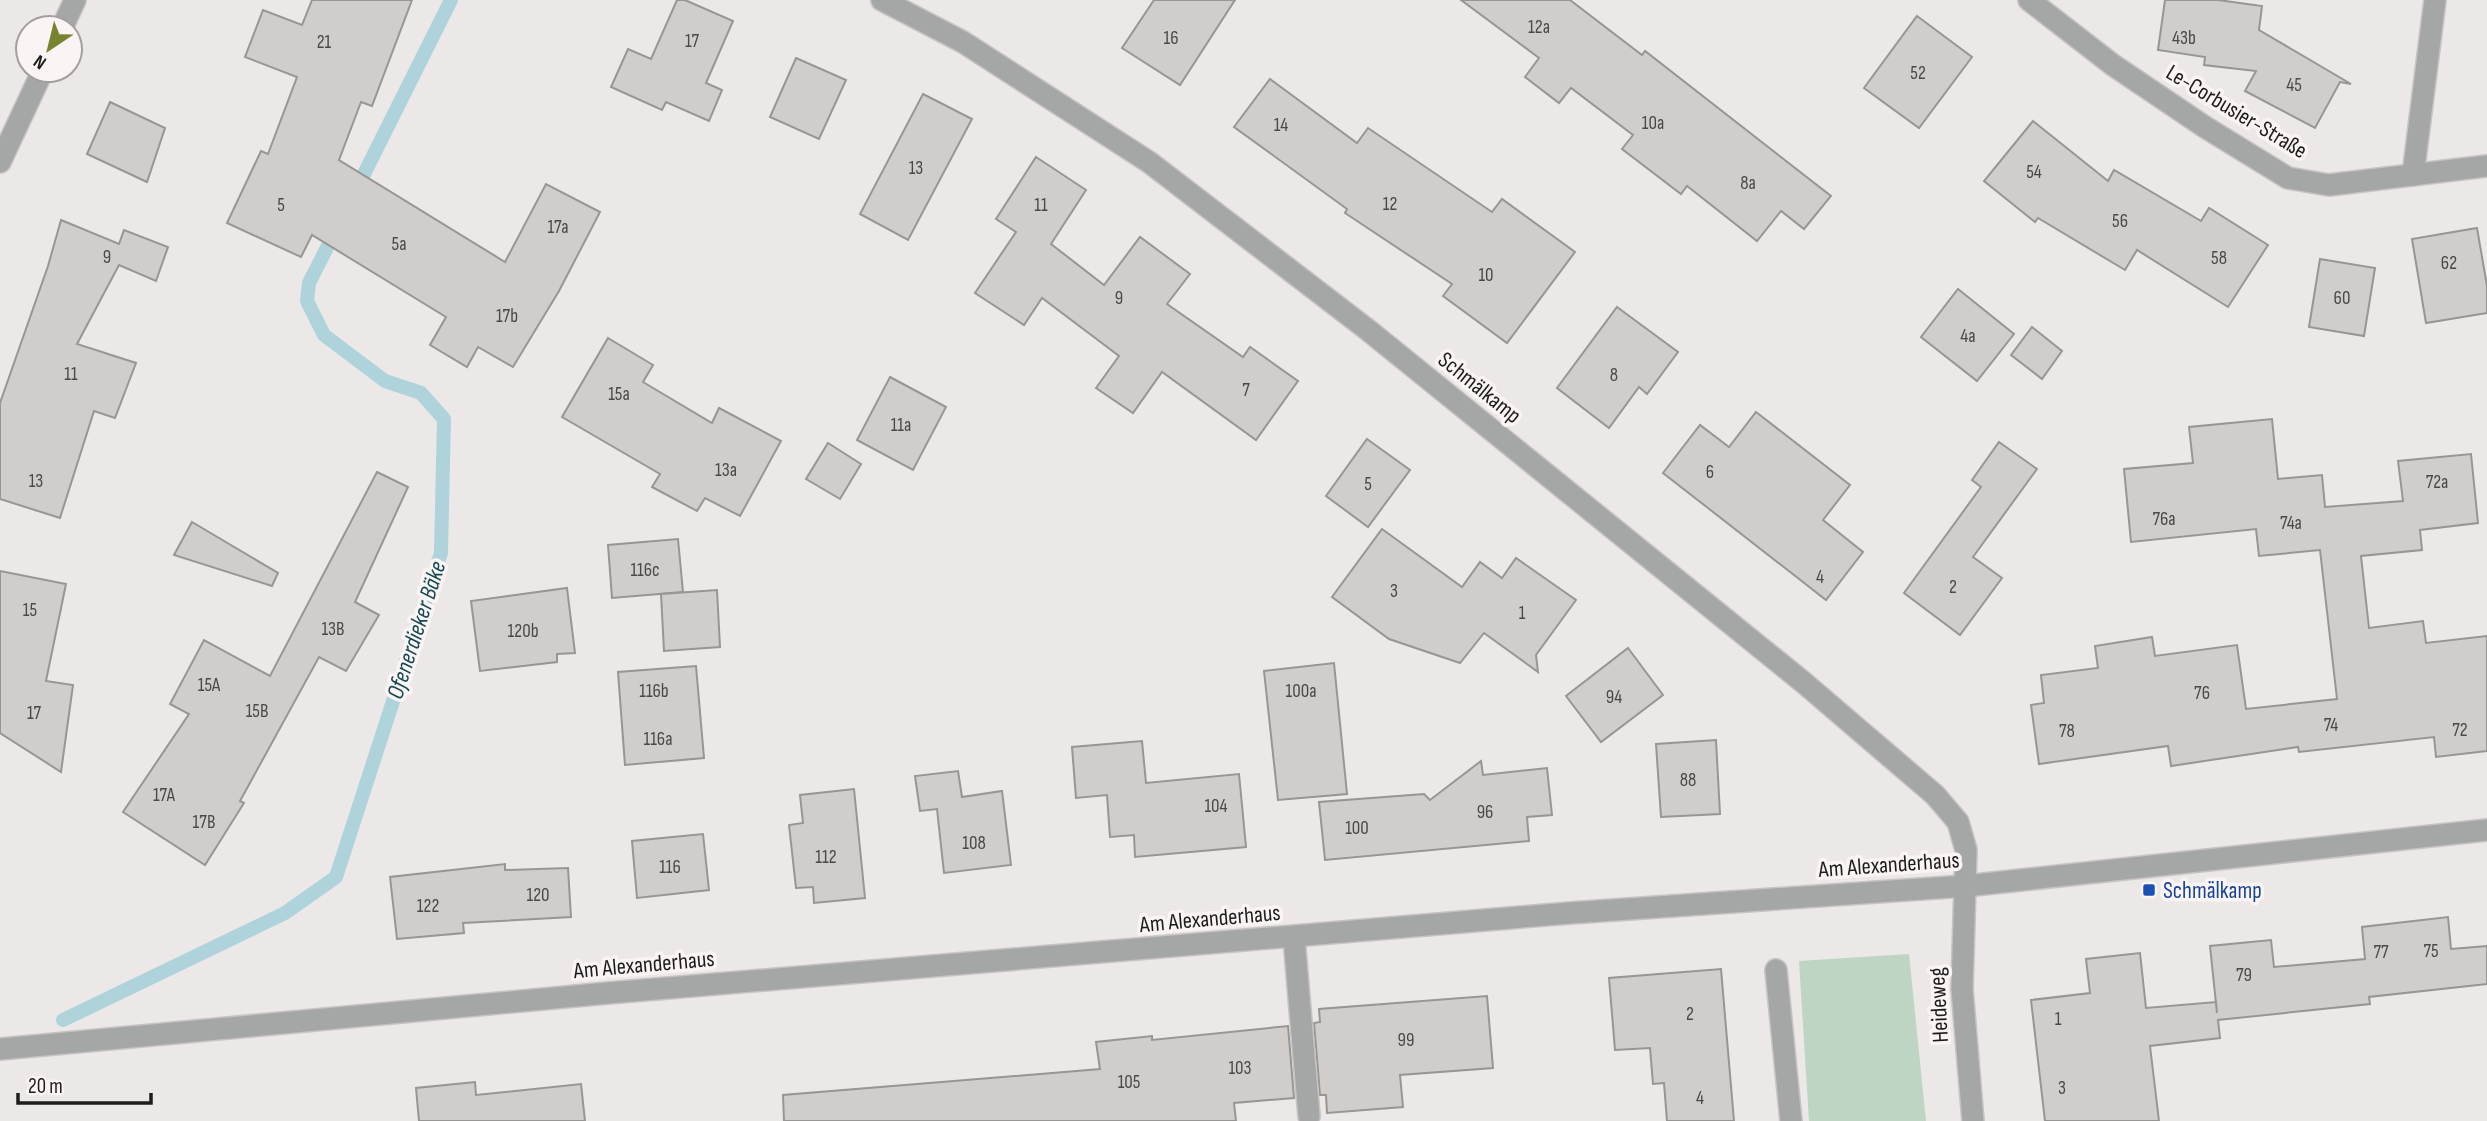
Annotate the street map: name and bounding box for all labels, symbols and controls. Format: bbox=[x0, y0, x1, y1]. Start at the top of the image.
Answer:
north arrow bbox=[14, 14, 84, 84]
house number: 12a bbox=[1528, 16, 1550, 39]
house number: 16 bbox=[1164, 27, 1178, 50]
house number: 43b bbox=[2172, 27, 2196, 50]
house number: 17 bbox=[685, 30, 700, 53]
house number: 21 bbox=[317, 31, 332, 54]
text: N bbox=[29, 49, 51, 74]
street label: Le-Corbusier-Straße bbox=[2161, 59, 2312, 165]
house number: 52 bbox=[1910, 62, 1926, 85]
house number: 45 bbox=[2286, 74, 2302, 97]
house number: 10a bbox=[1642, 112, 1664, 135]
house number: 14 bbox=[1274, 114, 1288, 137]
house number: 13 bbox=[909, 157, 923, 180]
house number: 54 bbox=[2026, 161, 2042, 184]
house number: 8a bbox=[1740, 172, 1756, 195]
house number: 12 bbox=[1383, 193, 1397, 216]
house number: 5 bbox=[277, 194, 285, 217]
house number: 11 bbox=[1034, 194, 1048, 217]
house number: 56 bbox=[2112, 210, 2128, 233]
house number: 17a bbox=[547, 216, 569, 239]
house number: 5a bbox=[392, 233, 406, 256]
house number: 9 bbox=[103, 246, 111, 269]
house number: 58 bbox=[2211, 247, 2227, 270]
house number: 62 bbox=[2441, 252, 2457, 275]
house number: 10 bbox=[1478, 264, 1494, 287]
house number: 9 bbox=[1115, 287, 1123, 310]
house number: 60 bbox=[2334, 287, 2350, 310]
house number: 17b bbox=[496, 305, 518, 328]
house number: 4a bbox=[1960, 325, 1976, 348]
street label: Schmälkamp bbox=[1432, 346, 1527, 430]
house number: 11 bbox=[64, 363, 78, 386]
house number: 8 bbox=[1610, 364, 1618, 387]
house number: 7 bbox=[1242, 379, 1250, 402]
house number: 15a bbox=[608, 383, 630, 406]
house number: 11a bbox=[891, 414, 911, 437]
house number: 13a bbox=[715, 459, 737, 482]
house number: 6 bbox=[1706, 461, 1714, 484]
house number: 13 bbox=[29, 470, 43, 493]
house number: 72a bbox=[2426, 471, 2448, 494]
house number: 5 bbox=[1364, 473, 1372, 496]
house number: 76a bbox=[2152, 508, 2176, 531]
house number: 74a bbox=[2280, 512, 2302, 535]
water label: Ofenerdieker Bäke bbox=[381, 558, 452, 703]
house number: 116c bbox=[630, 559, 660, 582]
house number: 4 bbox=[1816, 566, 1824, 589]
house number: 2 bbox=[1949, 576, 1957, 599]
house number: 3 bbox=[1390, 580, 1398, 603]
house number: 15 bbox=[23, 599, 37, 622]
house number: 1 bbox=[1519, 602, 1526, 625]
house number: 13B bbox=[321, 618, 345, 641]
house number: 120b bbox=[507, 620, 539, 643]
house number: 15A bbox=[198, 674, 221, 697]
house number: 116b bbox=[639, 680, 669, 703]
house number: 100a bbox=[1286, 680, 1316, 703]
house number: 76 bbox=[2194, 682, 2210, 705]
house number: 94 bbox=[1606, 686, 1622, 709]
house number: 15B bbox=[246, 700, 268, 723]
house number: 17 bbox=[27, 702, 42, 725]
house number: 74 bbox=[2324, 714, 2338, 737]
house number: 72 bbox=[2452, 719, 2468, 742]
house number: 78 bbox=[2059, 720, 2075, 743]
house number: 116a bbox=[644, 728, 672, 751]
house number: 88 bbox=[1680, 769, 1696, 792]
house number: 17A bbox=[153, 784, 176, 807]
house number: 104 bbox=[1204, 795, 1228, 818]
house number: 96 bbox=[1477, 801, 1493, 824]
house number: 17B bbox=[193, 811, 215, 834]
house number: 100 bbox=[1345, 817, 1369, 840]
house number: 108 bbox=[962, 832, 986, 855]
house number: 112 bbox=[815, 846, 837, 869]
street label: Am Alexanderhaus bbox=[1817, 846, 1961, 884]
house number: 116 bbox=[659, 856, 681, 879]
place label: Schmälkamp bbox=[2163, 877, 2262, 905]
marker: Schmälkamp bbox=[2141, 882, 2157, 898]
house number: 120 bbox=[526, 884, 550, 907]
house number: 122 bbox=[417, 895, 439, 918]
street label: Am Alexanderhaus bbox=[1137, 899, 1282, 939]
house number: 75 bbox=[2423, 940, 2439, 963]
house number: 77 bbox=[2373, 941, 2389, 964]
street label: Am Alexanderhaus bbox=[571, 945, 716, 985]
house number: 79 bbox=[2236, 964, 2252, 987]
street label: Heideweg bbox=[1923, 967, 1955, 1043]
house number: 2 bbox=[1686, 1003, 1694, 1026]
house number: 1 bbox=[2055, 1008, 2062, 1031]
house number: 99 bbox=[1398, 1029, 1414, 1052]
house number: 103 bbox=[1228, 1057, 1252, 1080]
scale bar bbox=[18, 1062, 150, 1106]
house number: 105 bbox=[1118, 1071, 1140, 1094]
text: 20 m bbox=[28, 1074, 63, 1099]
house number: 3 bbox=[2058, 1077, 2066, 1100]
house number: 4 bbox=[1696, 1087, 1704, 1110]

